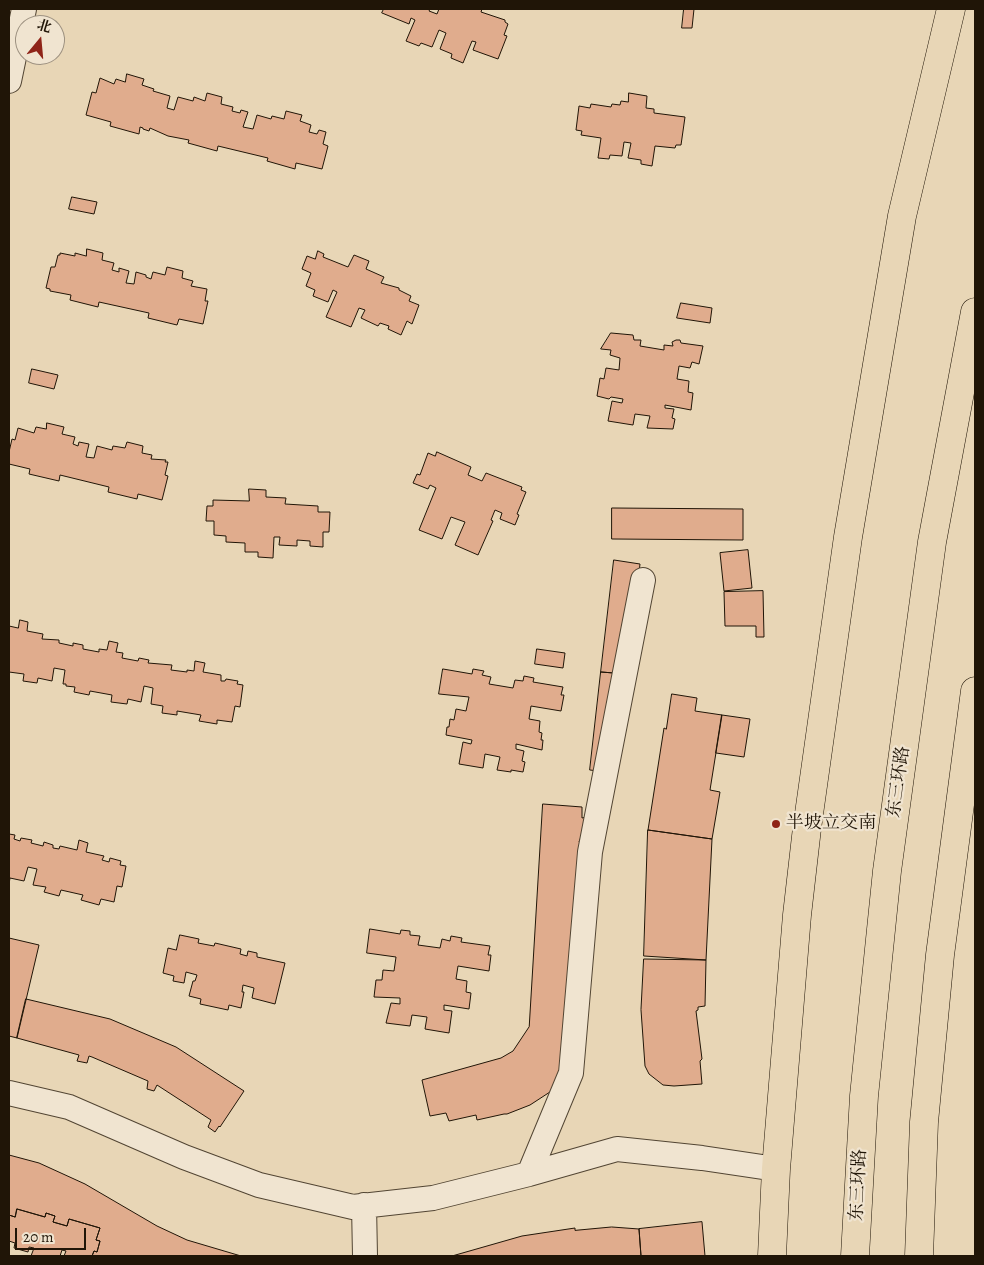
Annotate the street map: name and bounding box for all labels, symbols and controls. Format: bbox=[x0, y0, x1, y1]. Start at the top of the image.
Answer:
north arrow bbox=[15, 15, 65, 65]
text: 北 bbox=[35, 15, 54, 37]
street label: 东三环路 bbox=[883, 745, 915, 819]
place label: 半坡立交南 bbox=[786, 813, 876, 835]
marker: 半坡立交南 bbox=[770, 818, 782, 830]
street label: 东三环路 bbox=[846, 1148, 872, 1222]
scale bar bbox=[18, 1218, 89, 1250]
text: 20 m bbox=[23, 1227, 54, 1247]

